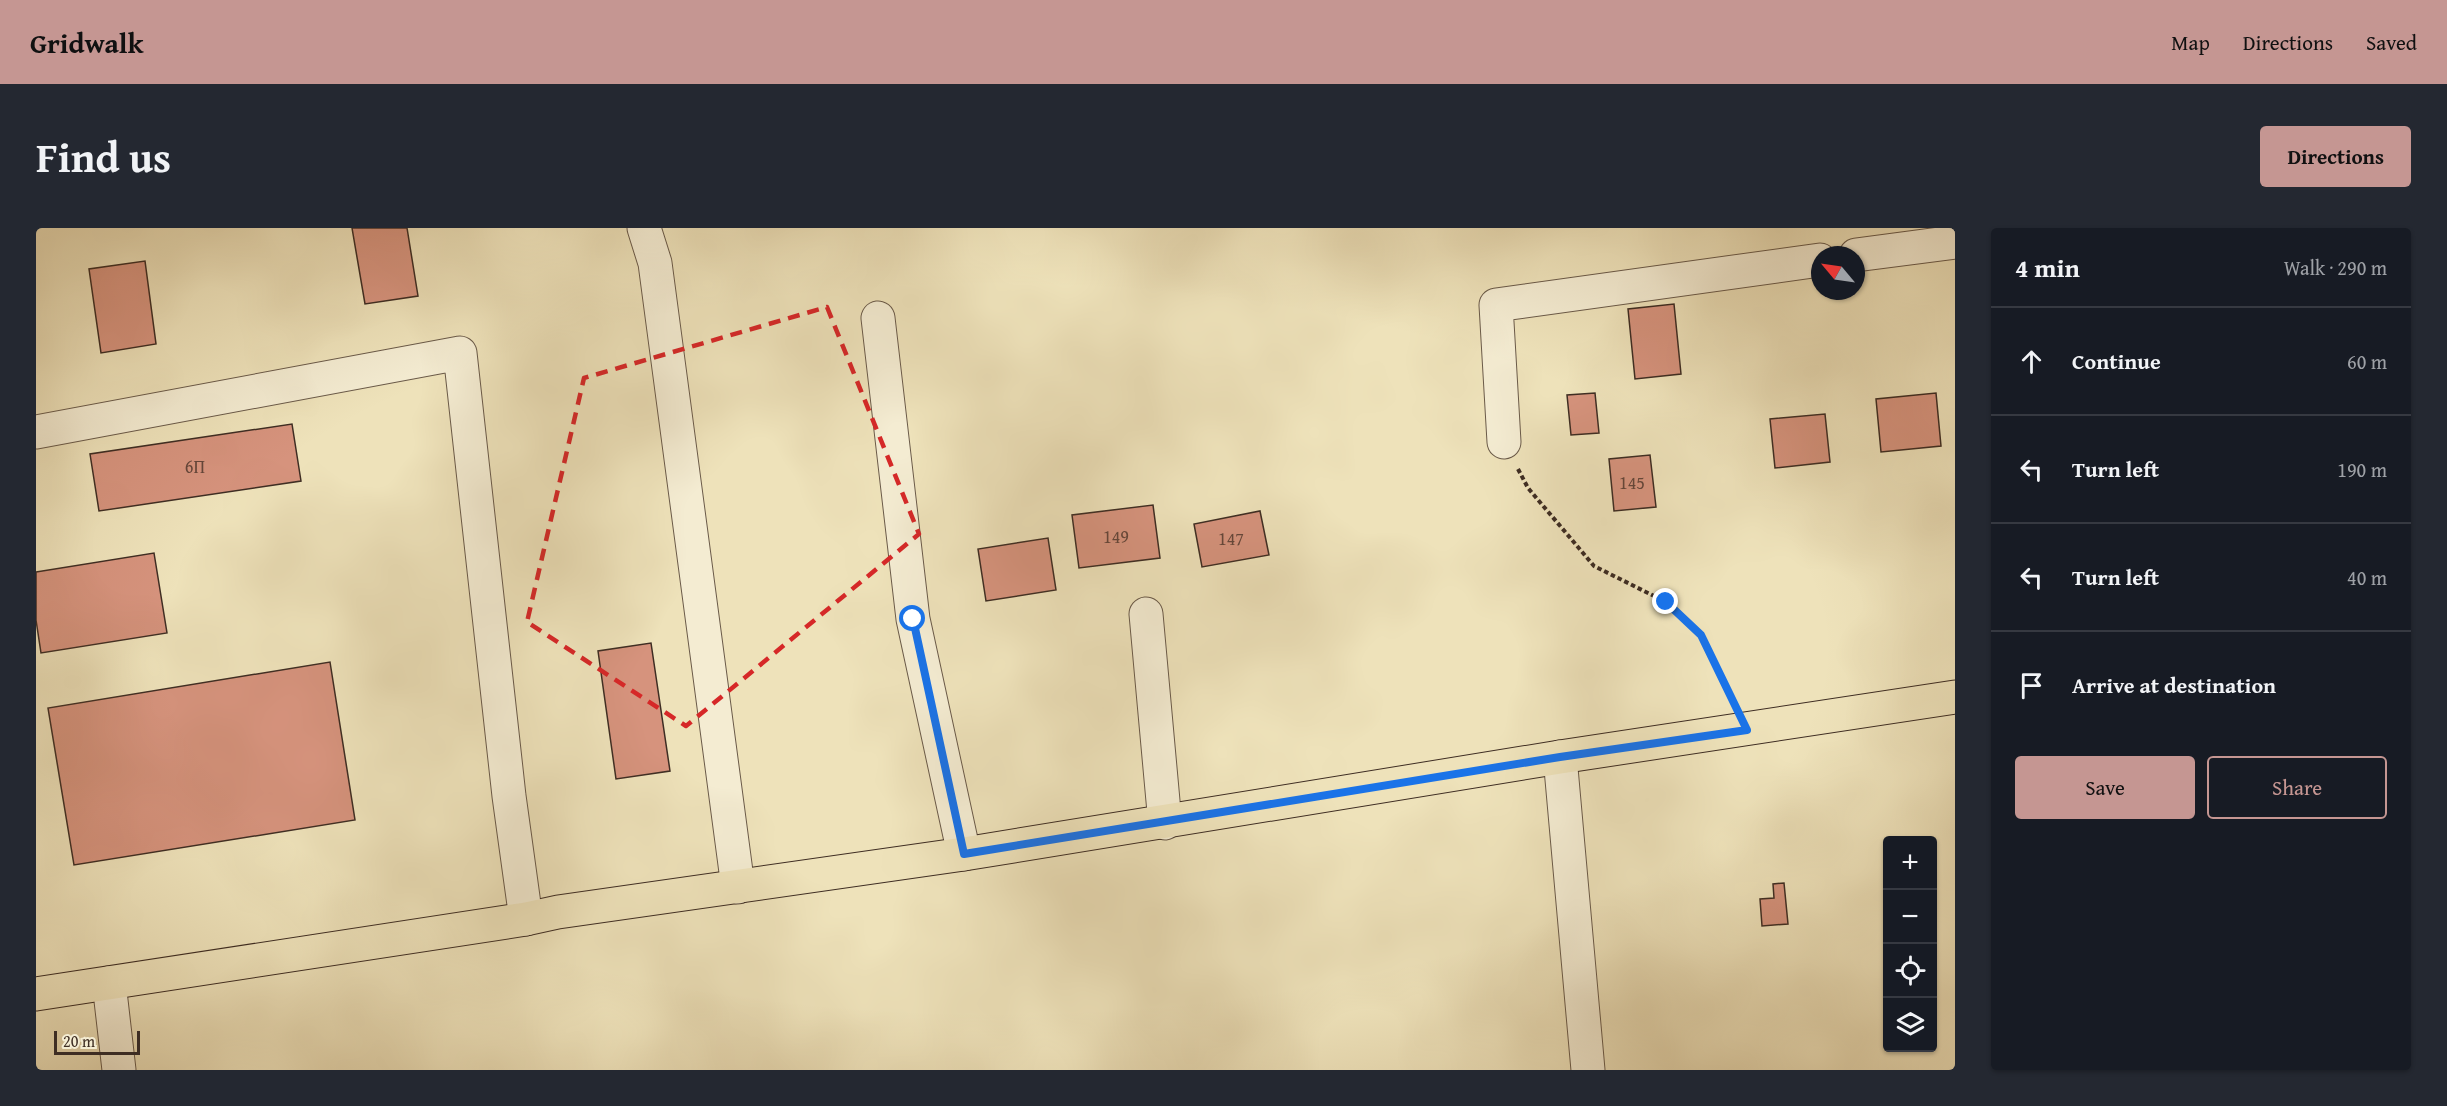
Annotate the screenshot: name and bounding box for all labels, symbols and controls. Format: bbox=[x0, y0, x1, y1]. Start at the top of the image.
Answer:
text: Gridwalk bbox=[30, 22, 143, 63]
text: Map bbox=[2171, 27, 2210, 58]
text: Directions bbox=[2243, 27, 2333, 58]
text: Saved bbox=[2366, 27, 2417, 58]
text: Find us bbox=[36, 126, 171, 187]
button: Directions bbox=[2260, 126, 2411, 187]
north arrow bbox=[1811, 246, 1865, 300]
text: 4 min bbox=[2015, 248, 2080, 287]
text: Walk · 290 m bbox=[2284, 253, 2387, 282]
icon: ahead bbox=[2015, 345, 2048, 378]
text: Continue bbox=[2072, 345, 2161, 377]
text: 60 m bbox=[2347, 347, 2387, 376]
house number: 6П bbox=[185, 453, 206, 480]
icon: left bbox=[2015, 453, 2048, 486]
text: Turn left bbox=[2072, 453, 2159, 485]
text: 190 m bbox=[2337, 455, 2387, 484]
house number: 145 bbox=[1619, 469, 1645, 496]
house number: 149 bbox=[1103, 523, 1129, 550]
house number: 147 bbox=[1218, 525, 1244, 552]
icon: left bbox=[2015, 561, 2048, 594]
text: Turn left bbox=[2072, 561, 2159, 593]
text: 40 m bbox=[2347, 563, 2387, 592]
route end bbox=[1652, 588, 1678, 614]
route start bbox=[899, 605, 925, 631]
icon: arrive bbox=[2015, 669, 2048, 702]
text: Arrive at destination bbox=[2072, 669, 2276, 701]
button: Save bbox=[2015, 756, 2195, 819]
button: Share bbox=[2207, 756, 2387, 819]
map controls bbox=[1883, 836, 1937, 1052]
button: + bbox=[1883, 836, 1937, 890]
button: − bbox=[1883, 890, 1937, 944]
button: locate bbox=[1883, 944, 1937, 998]
button: layers bbox=[1883, 998, 1937, 1052]
scale bar bbox=[54, 1028, 140, 1056]
text: 20 m bbox=[63, 1029, 95, 1053]

